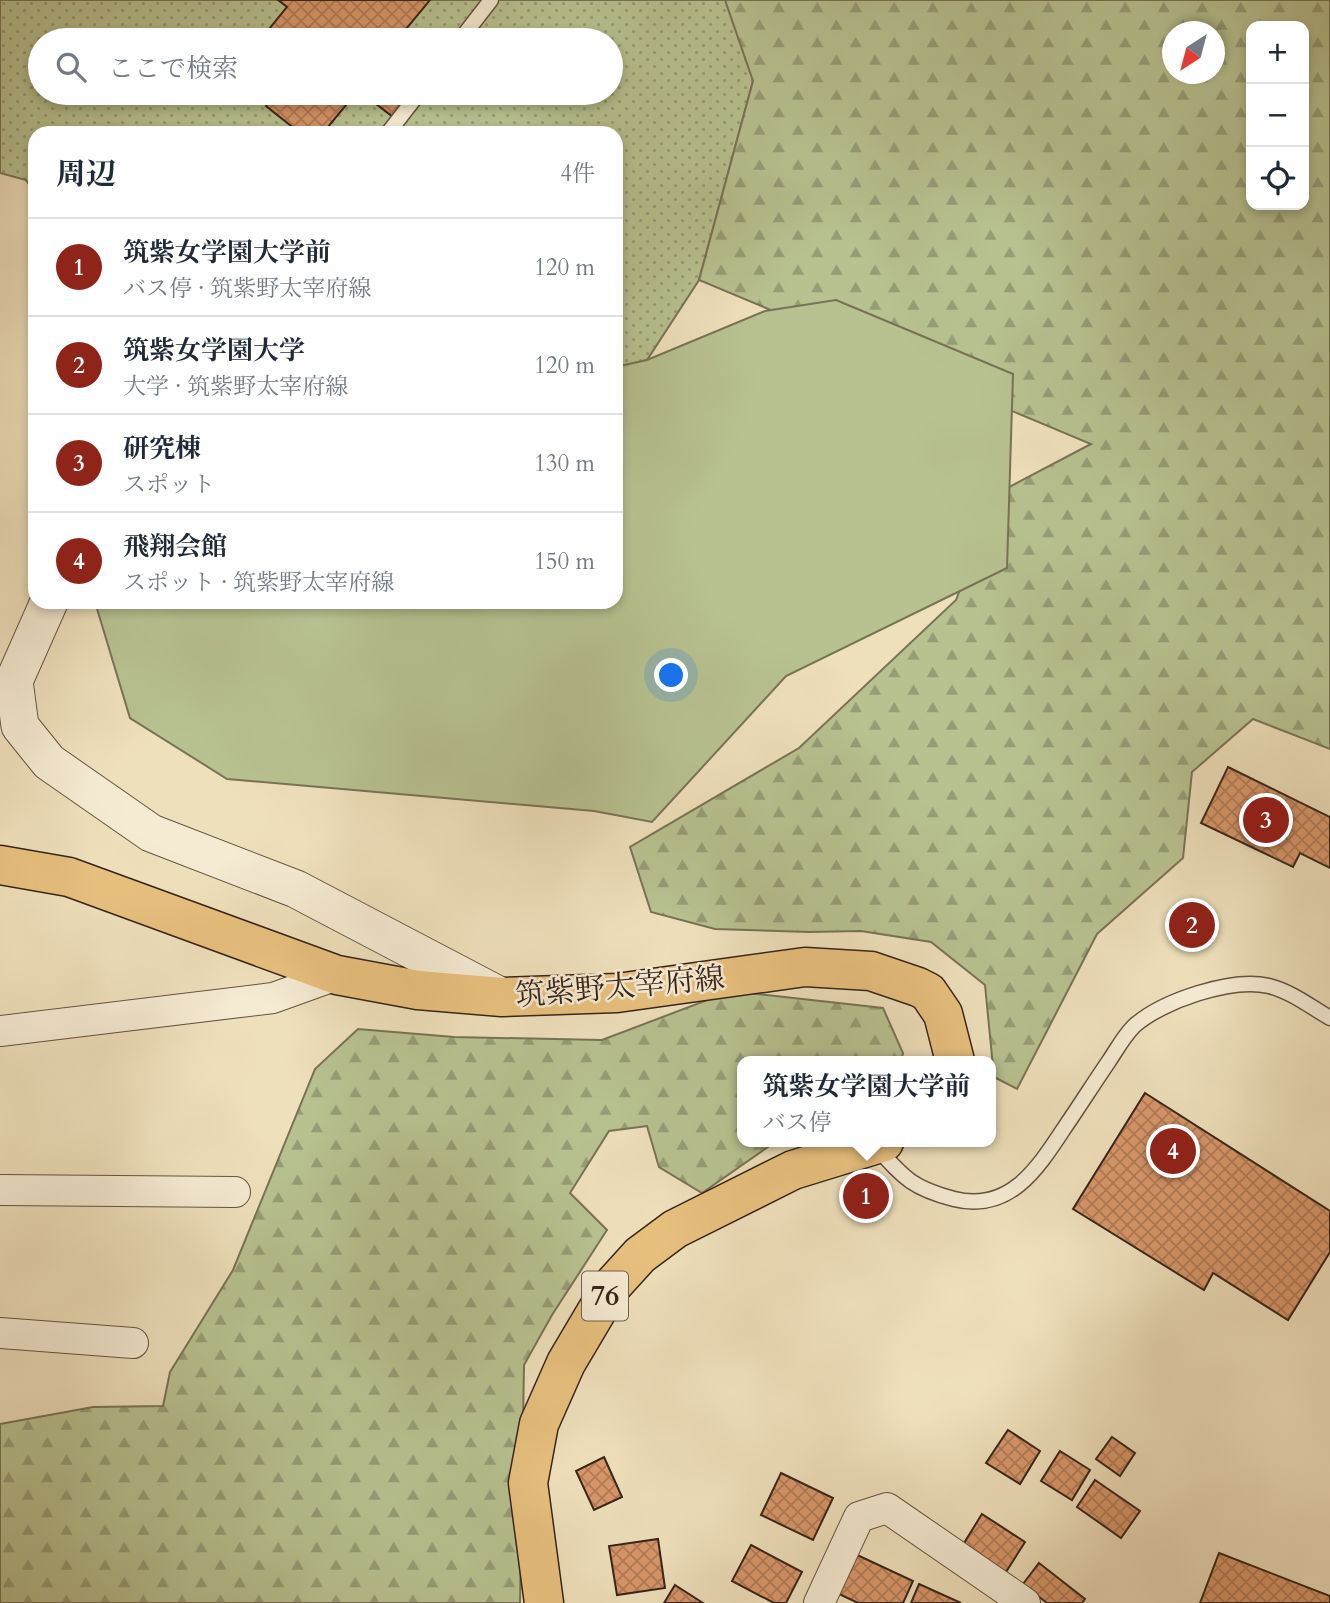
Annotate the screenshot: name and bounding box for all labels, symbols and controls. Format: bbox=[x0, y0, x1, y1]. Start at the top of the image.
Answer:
north arrow bbox=[1162, 21, 1225, 84]
map controls bbox=[1246, 21, 1309, 210]
button: + bbox=[1246, 21, 1309, 84]
search box bbox=[28, 28, 623, 105]
icon: search bbox=[52, 48, 90, 86]
text: ここで検索 bbox=[108, 51, 238, 86]
button: − bbox=[1246, 84, 1309, 147]
button: locate bbox=[1246, 147, 1309, 210]
text: 周辺 bbox=[56, 154, 116, 195]
text: 4件 bbox=[560, 158, 595, 189]
text: 筑紫女学園大学前 bbox=[123, 235, 331, 270]
text: 1 bbox=[73, 252, 85, 283]
text: 120 m bbox=[534, 252, 595, 283]
text: バス停 · 筑紫野太宰府線 bbox=[123, 273, 371, 304]
text: 筑紫女学園大学 bbox=[123, 333, 305, 368]
text: 2 bbox=[73, 350, 85, 381]
text: 120 m bbox=[534, 350, 595, 381]
text: 大学 · 筑紫野太宰府線 bbox=[123, 371, 348, 402]
text: 研究棟 bbox=[123, 431, 201, 466]
text: 3 bbox=[73, 448, 85, 479]
text: 130 m bbox=[534, 448, 595, 479]
text: スポット bbox=[123, 469, 215, 500]
text: 飛翔会館 bbox=[123, 529, 227, 564]
text: 4 bbox=[73, 546, 85, 577]
text: 150 m bbox=[534, 546, 595, 577]
text: スポット · 筑紫野太宰府線 bbox=[123, 567, 394, 598]
your location bbox=[654, 658, 688, 692]
pin: 3 bbox=[1243, 794, 1289, 846]
pin: 2 bbox=[1169, 899, 1215, 951]
street label: 筑紫野太宰府線 bbox=[514, 957, 726, 1017]
popup bbox=[737, 1056, 996, 1147]
text: 筑紫女学園大学前 bbox=[762, 1069, 971, 1104]
text: バス停 bbox=[762, 1107, 831, 1138]
pin: 4 bbox=[1150, 1125, 1196, 1177]
pin: 1 bbox=[843, 1170, 889, 1222]
road number: 76 bbox=[582, 1272, 628, 1320]

